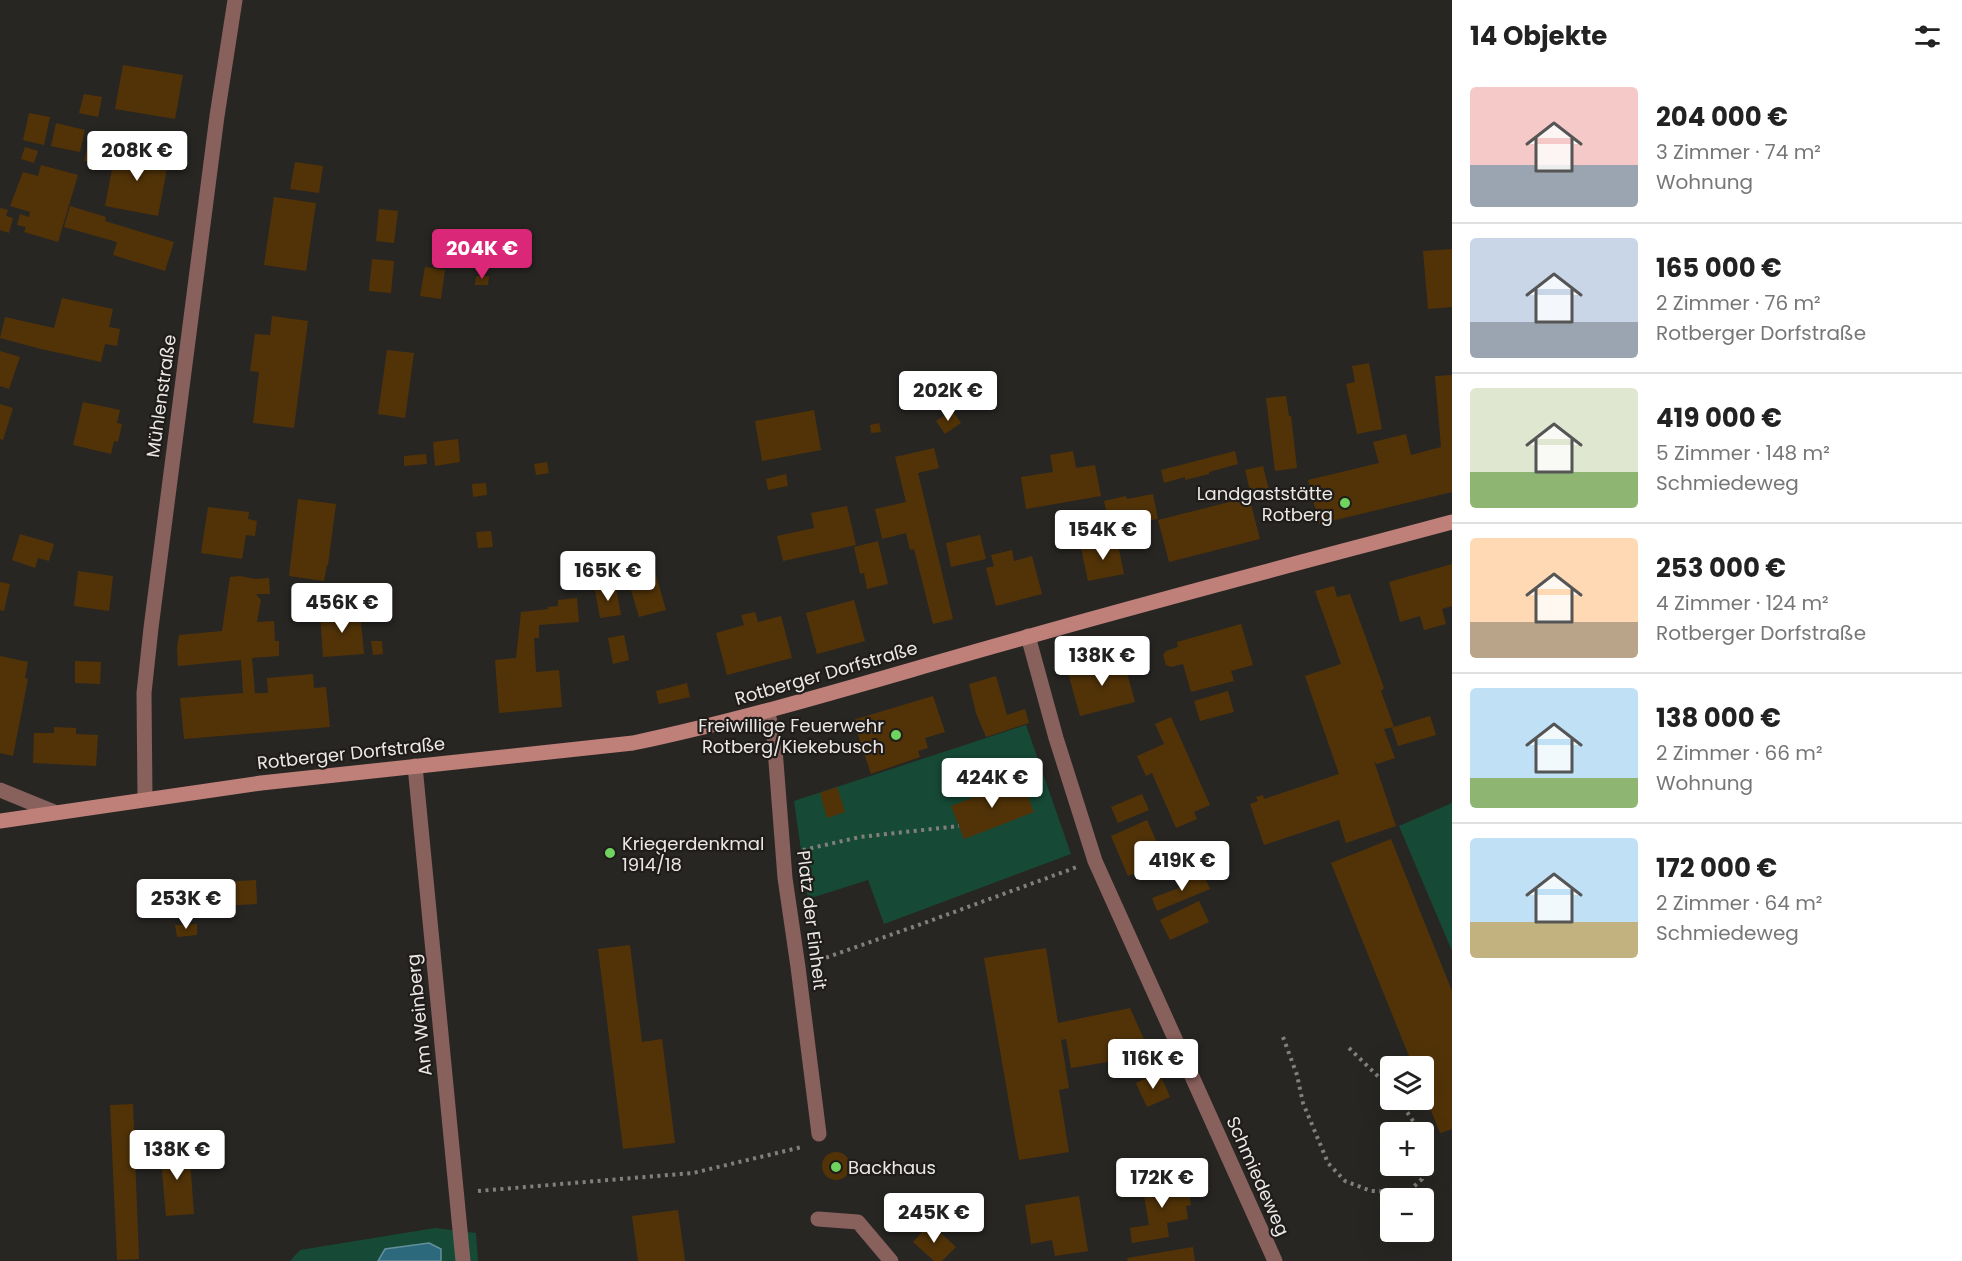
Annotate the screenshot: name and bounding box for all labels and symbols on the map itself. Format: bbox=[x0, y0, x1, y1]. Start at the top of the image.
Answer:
pin: 208K € bbox=[88, 131, 186, 182]
pin: 204K € bbox=[433, 229, 531, 280]
street label: Mühlenstraße bbox=[140, 333, 182, 459]
pin: 202K € bbox=[899, 371, 997, 422]
place label: Landgaststätte Rotberg bbox=[1197, 481, 1333, 527]
marker: Landgaststätte Rotberg bbox=[1338, 496, 1352, 510]
pin: 154K € bbox=[1054, 510, 1152, 561]
pin: 165K € bbox=[559, 551, 657, 602]
pin: 456K € bbox=[293, 583, 391, 634]
street label: Rotberger Dorfstraße bbox=[732, 635, 920, 711]
pin: 138K € bbox=[1053, 636, 1151, 687]
place label: Freiwillige Feuerwehr Rotberg/Kiekebusch bbox=[698, 713, 884, 759]
marker: Freiwillige Feuerwehr Rotberg/Kiekebusch bbox=[889, 728, 903, 742]
street label: Rotberger Dorfstraße bbox=[256, 731, 446, 775]
pin: 424K € bbox=[943, 758, 1041, 809]
place label: Kriegerdenkmal 1914/18 bbox=[622, 831, 764, 877]
pin: 419K € bbox=[1133, 841, 1231, 892]
marker: Kriegerdenkmal 1914/18 bbox=[603, 846, 617, 860]
street label: Platz der Einheit bbox=[791, 849, 833, 991]
pin: 253K € bbox=[137, 879, 235, 930]
street label: Am Weinberg bbox=[400, 953, 438, 1077]
pin: 116K € bbox=[1104, 1039, 1202, 1090]
street label: Schmiedeweg bbox=[1220, 1112, 1296, 1240]
pin: 138K € bbox=[128, 1130, 226, 1181]
place label: Backhaus bbox=[848, 1155, 936, 1180]
pin: 172K € bbox=[1113, 1158, 1211, 1209]
marker: Backhaus bbox=[829, 1160, 843, 1174]
pin: 245K € bbox=[885, 1193, 983, 1244]

